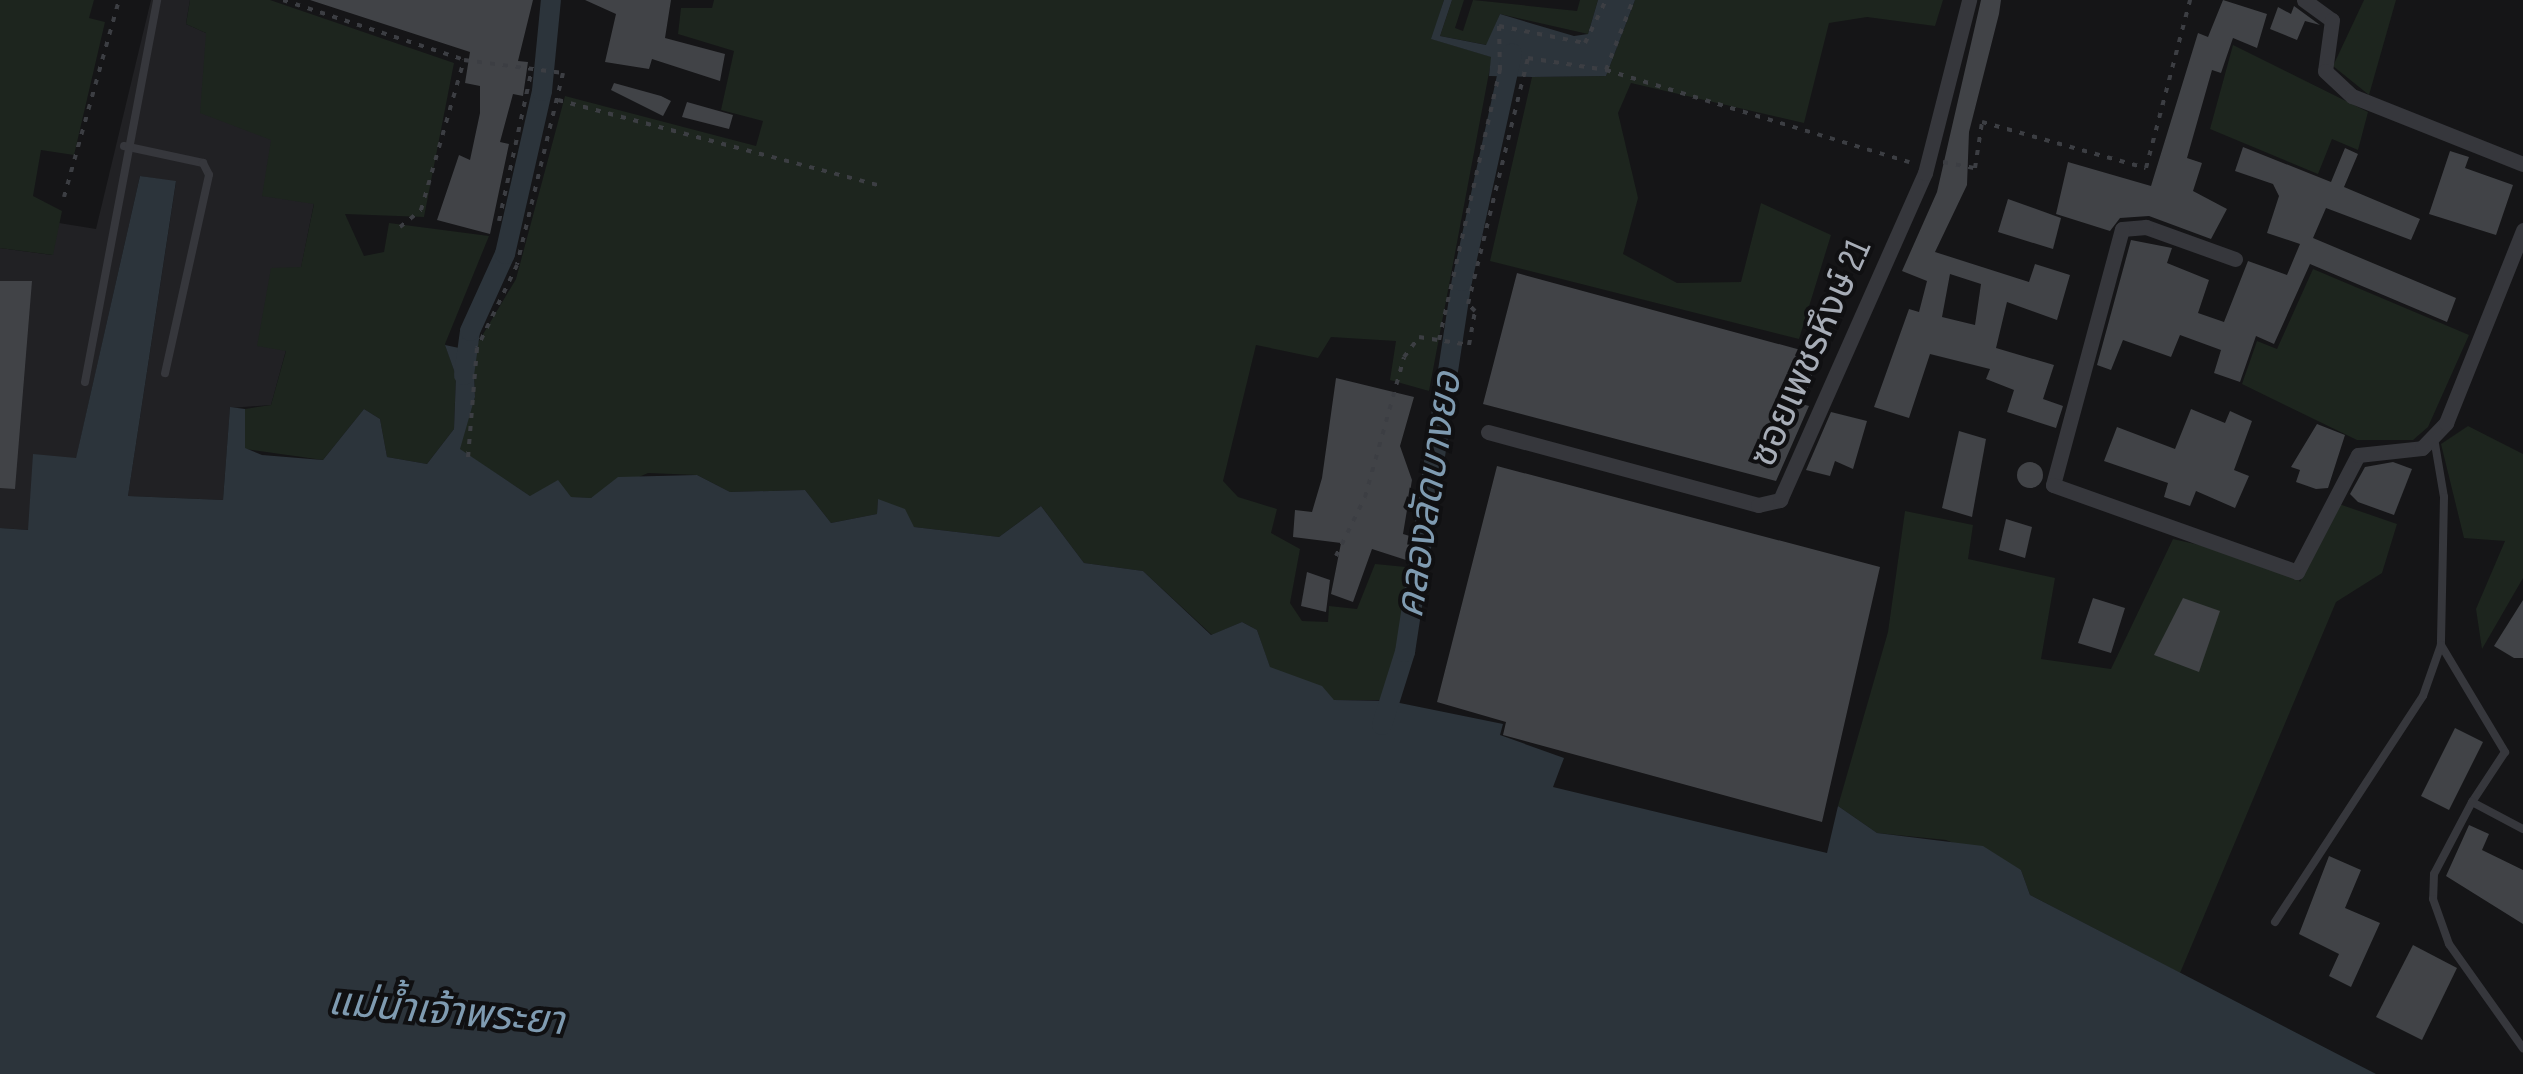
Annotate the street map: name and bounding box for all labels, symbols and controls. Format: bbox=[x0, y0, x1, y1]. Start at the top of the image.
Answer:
street label: ซอยเพชรหึงษ์ 21 bbox=[1741, 232, 1881, 474]
water label: คลองลัดบางยอ bbox=[1386, 369, 1472, 621]
water label: แม่น้ำเจ้าพระยา bbox=[326, 978, 566, 1046]

